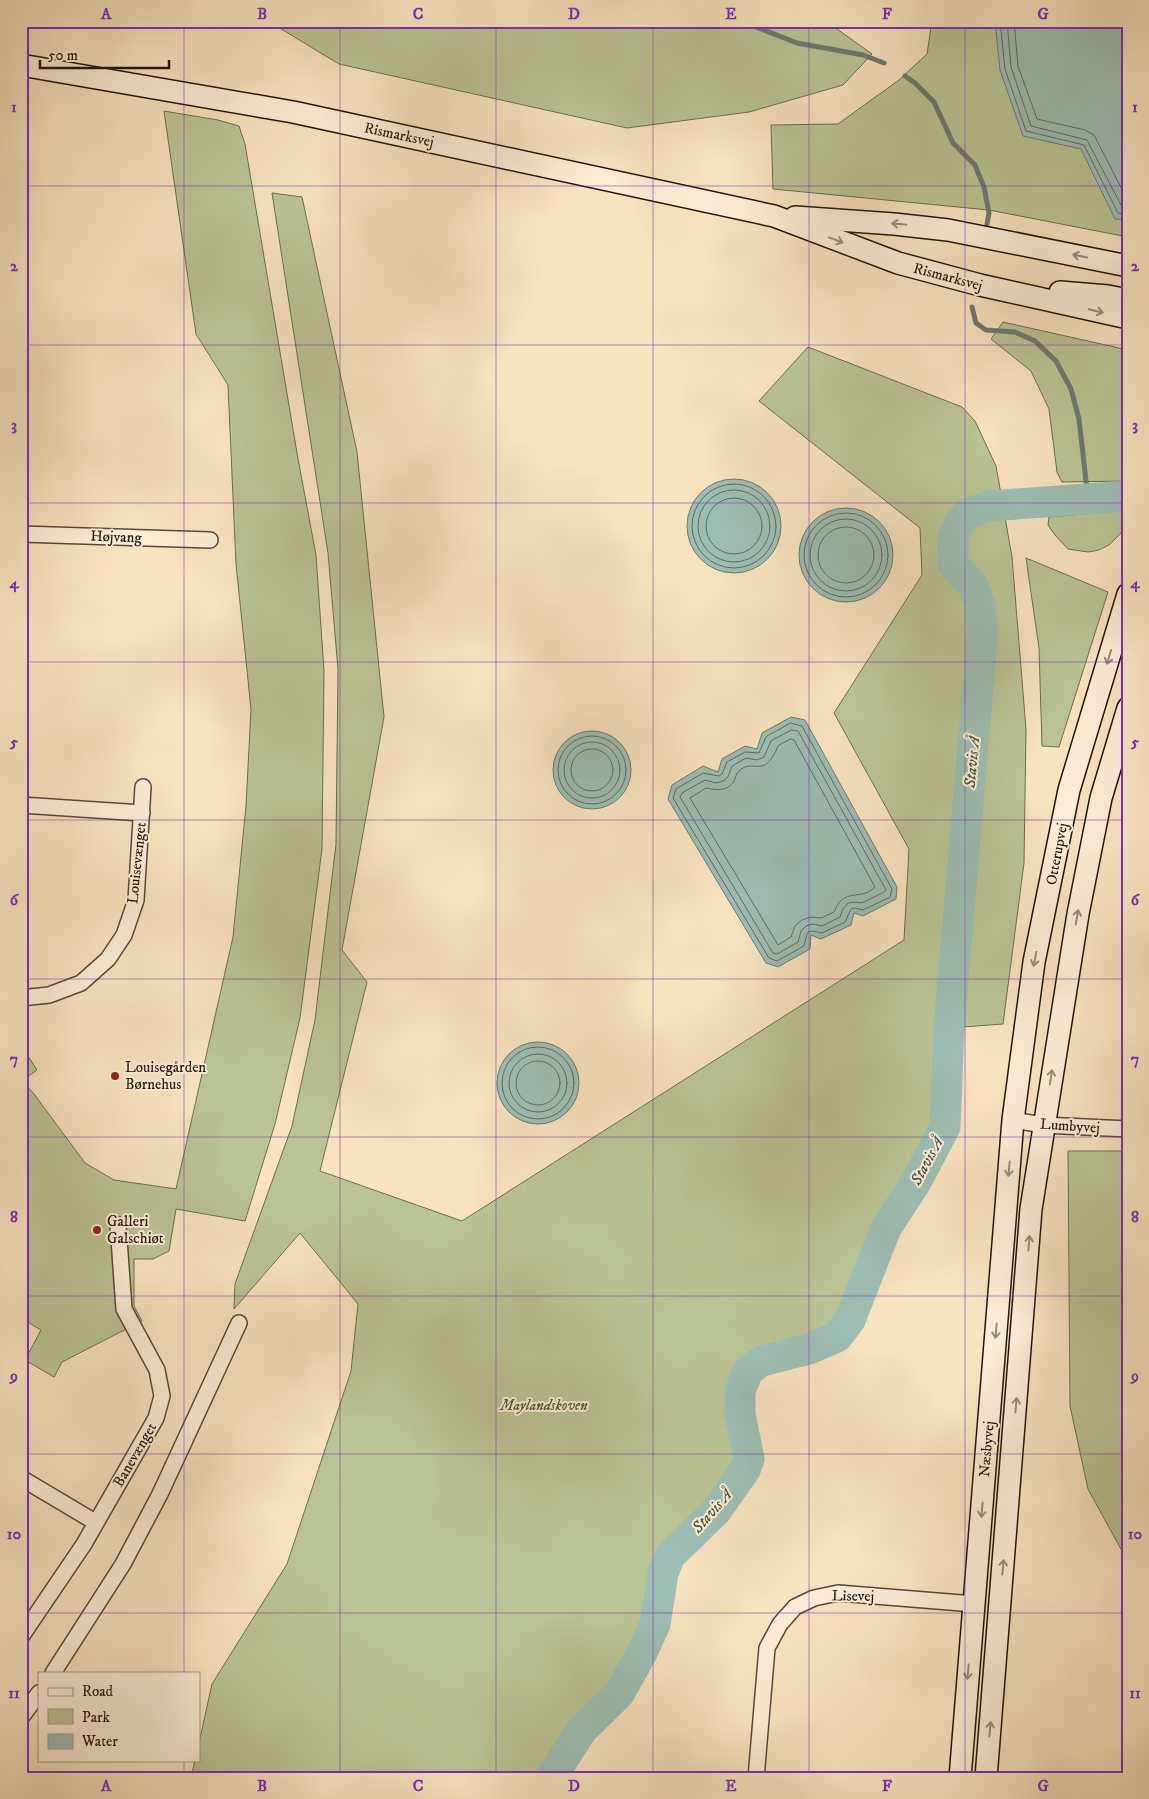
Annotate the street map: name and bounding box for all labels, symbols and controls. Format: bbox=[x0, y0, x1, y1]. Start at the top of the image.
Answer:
text: A bbox=[100, 4, 112, 24]
text: B bbox=[257, 4, 267, 24]
text: C bbox=[413, 4, 423, 24]
text: D bbox=[568, 4, 580, 24]
text: E bbox=[725, 4, 737, 24]
text: F bbox=[882, 4, 892, 24]
text: G bbox=[1037, 4, 1049, 24]
scale bar bbox=[40, 38, 169, 70]
text: 50 m bbox=[48, 46, 78, 65]
text: 1 bbox=[11, 97, 17, 117]
text: 1 bbox=[1132, 97, 1138, 117]
street label: Rismarksvej bbox=[362, 118, 436, 152]
one-way arrow bbox=[892, 219, 908, 229]
one-way arrow bbox=[827, 236, 843, 245]
one-way arrow bbox=[1072, 251, 1088, 261]
text: 2 bbox=[10, 256, 19, 276]
text: 2 bbox=[1131, 256, 1140, 276]
street label: Rismarksvej bbox=[911, 259, 985, 295]
one-way arrow bbox=[1087, 307, 1103, 316]
text: 3 bbox=[11, 415, 17, 435]
text: 3 bbox=[1132, 415, 1138, 435]
street label: Højvang bbox=[90, 527, 143, 547]
text: 4 bbox=[8, 573, 19, 593]
text: 4 bbox=[1129, 573, 1140, 593]
one-way arrow bbox=[1103, 649, 1113, 665]
text: 5 bbox=[9, 732, 18, 752]
text: 5 bbox=[1130, 732, 1139, 752]
water label: Stavis Å bbox=[960, 734, 984, 790]
street label: Louisevænget bbox=[123, 821, 151, 905]
street label: Otterupvej bbox=[1042, 821, 1072, 887]
text: 6 bbox=[10, 890, 20, 910]
text: 6 bbox=[1131, 890, 1141, 910]
one-way arrow bbox=[1073, 909, 1083, 925]
one-way arrow bbox=[1030, 950, 1040, 966]
text: 7 bbox=[10, 1049, 18, 1069]
text: 7 bbox=[1131, 1049, 1139, 1069]
place label: Louisegården Børnehus bbox=[125, 1058, 206, 1094]
one-way arrow bbox=[1047, 1069, 1057, 1085]
marker: Louisegården Børnehus bbox=[109, 1070, 121, 1082]
street label: Lumbyvej bbox=[1040, 1114, 1100, 1138]
water label: Stavis Å bbox=[905, 1132, 949, 1190]
one-way arrow bbox=[1004, 1161, 1014, 1177]
text: 8 bbox=[10, 1207, 18, 1227]
text: 8 bbox=[1131, 1207, 1139, 1227]
place label: Galleri Galschiøt bbox=[107, 1212, 164, 1248]
marker: Galleri Galschiøt bbox=[91, 1224, 103, 1236]
one-way arrow bbox=[1024, 1235, 1033, 1251]
one-way arrow bbox=[991, 1323, 1001, 1339]
text: 9 bbox=[9, 1366, 18, 1386]
text: 9 bbox=[1130, 1366, 1139, 1386]
park label: Maylandskoven bbox=[499, 1396, 588, 1415]
one-way arrow bbox=[1011, 1397, 1020, 1413]
street label: Banevænget bbox=[109, 1419, 161, 1491]
street label: Næsbyvej bbox=[975, 1420, 999, 1478]
water label: Stavis Å bbox=[687, 1484, 737, 1538]
one-way arrow bbox=[977, 1502, 986, 1518]
text: 10 bbox=[7, 1524, 22, 1544]
text: 10 bbox=[1128, 1524, 1143, 1544]
one-way arrow bbox=[998, 1559, 1008, 1575]
street label: Lisevej bbox=[832, 1586, 874, 1606]
one-way arrow bbox=[964, 1664, 973, 1680]
legend bbox=[38, 1672, 200, 1762]
text: Road bbox=[82, 1682, 114, 1701]
text: 11 bbox=[8, 1683, 20, 1703]
text: 11 bbox=[1129, 1683, 1141, 1703]
text: Park bbox=[82, 1708, 111, 1727]
one-way arrow bbox=[985, 1721, 995, 1737]
text: Water bbox=[81, 1732, 118, 1751]
text: A bbox=[100, 1776, 112, 1796]
text: B bbox=[257, 1776, 267, 1796]
text: C bbox=[413, 1776, 423, 1796]
text: D bbox=[568, 1776, 580, 1796]
text: E bbox=[725, 1776, 737, 1796]
text: F bbox=[882, 1776, 892, 1796]
text: G bbox=[1037, 1776, 1049, 1796]

